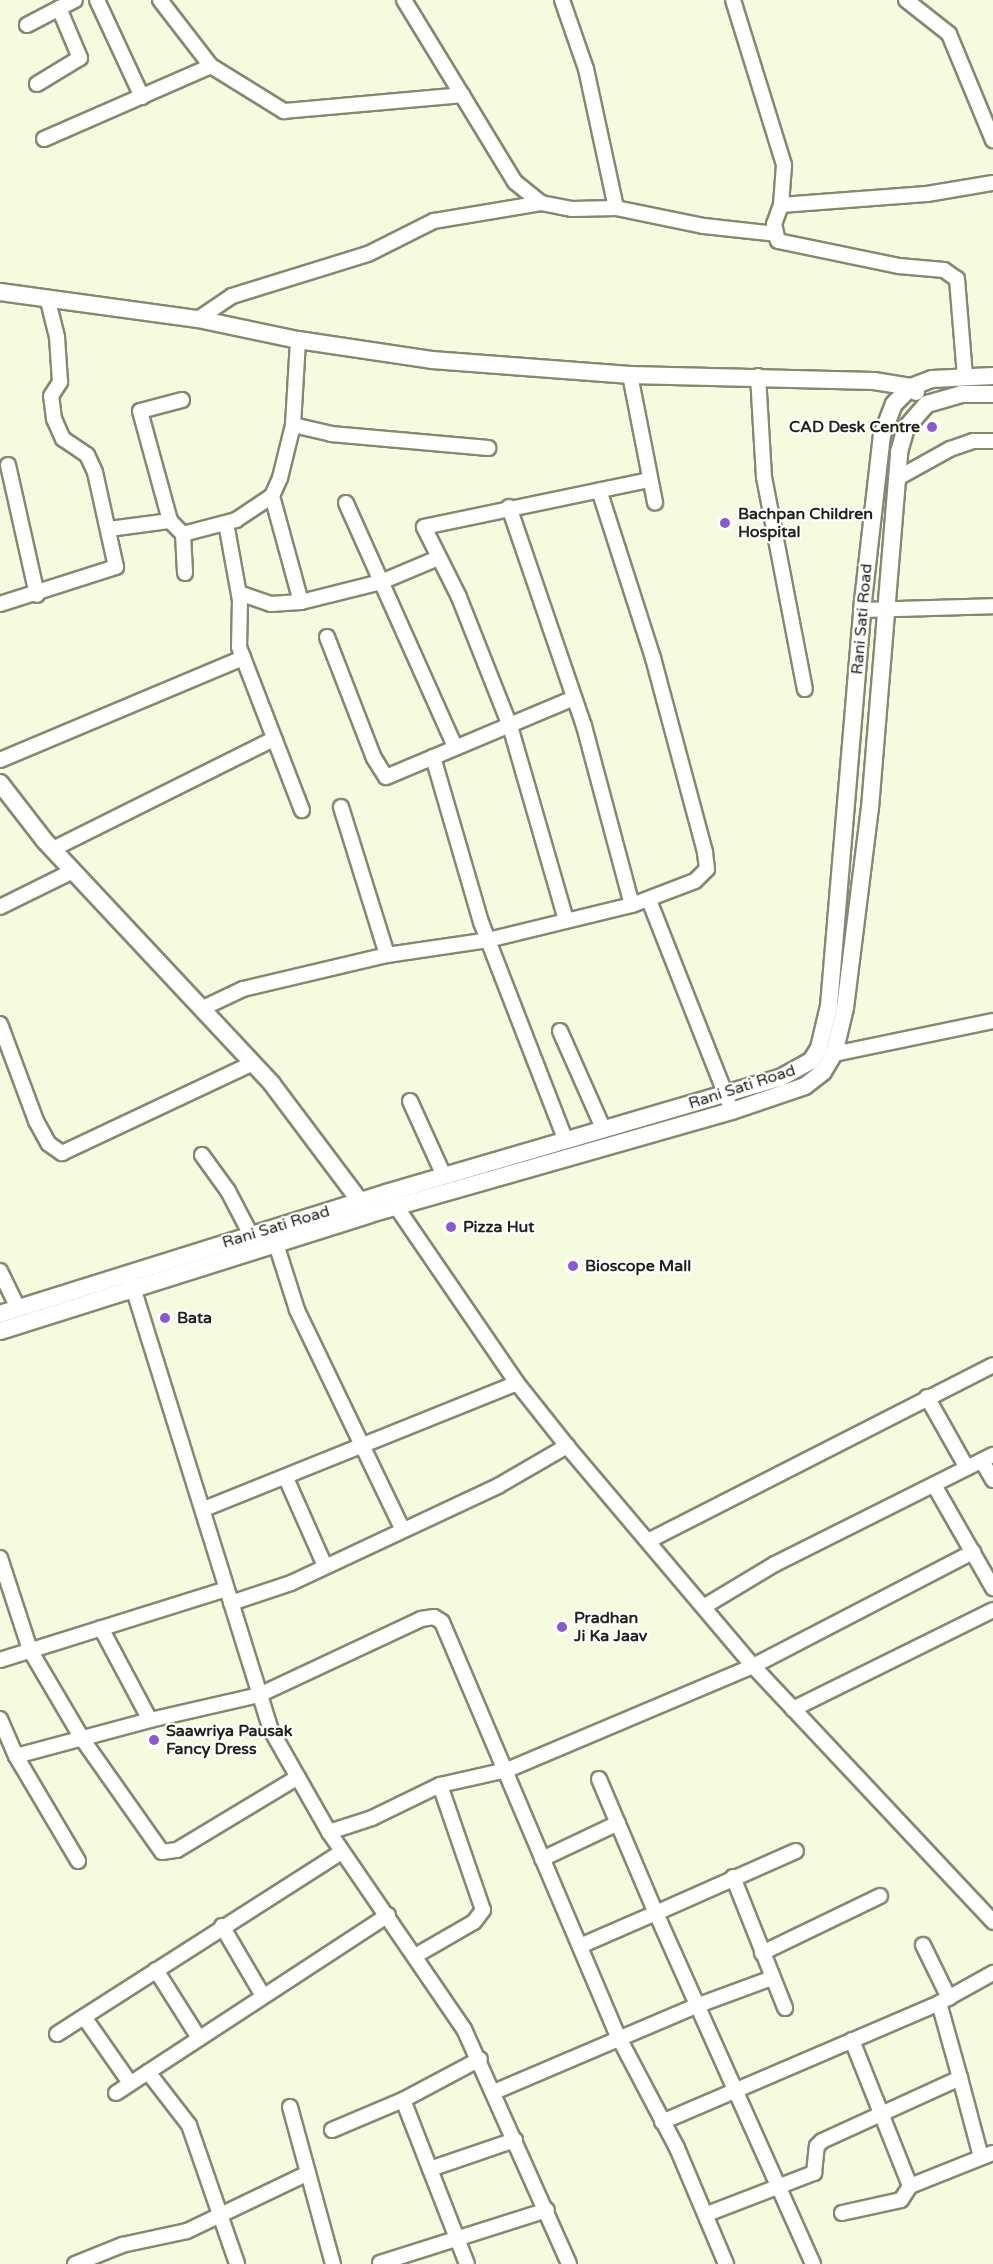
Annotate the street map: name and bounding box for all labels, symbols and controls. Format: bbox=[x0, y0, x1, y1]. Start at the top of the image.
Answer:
place label: CAD Desk Centre bbox=[789, 417, 920, 437]
marker: CAD Desk Centre bbox=[925, 420, 939, 434]
place label: Bachpan Children Hospital bbox=[738, 504, 873, 542]
marker: Bachpan Children Hospital bbox=[716, 514, 734, 532]
street label: Rani Sati Road bbox=[848, 563, 876, 675]
street label: Rani Sati Road bbox=[686, 1061, 798, 1113]
street label: Rani Sati Road bbox=[220, 1202, 332, 1252]
place label: Pizza Hut bbox=[463, 1217, 534, 1237]
marker: Pizza Hut bbox=[444, 1220, 458, 1234]
place label: Bioscope Mall bbox=[585, 1256, 691, 1276]
marker: Bioscope Mall bbox=[566, 1259, 580, 1273]
place label: Bata bbox=[177, 1308, 212, 1328]
marker: Bata bbox=[158, 1311, 172, 1325]
place label: Pradhan Ji Ka Jaav bbox=[574, 1608, 647, 1646]
marker: Pradhan Ji Ka Jaav bbox=[555, 1620, 569, 1634]
place label: Saawriya Pausak Fancy Dress bbox=[166, 1721, 293, 1759]
marker: Saawriya Pausak Fancy Dress bbox=[147, 1733, 161, 1747]

